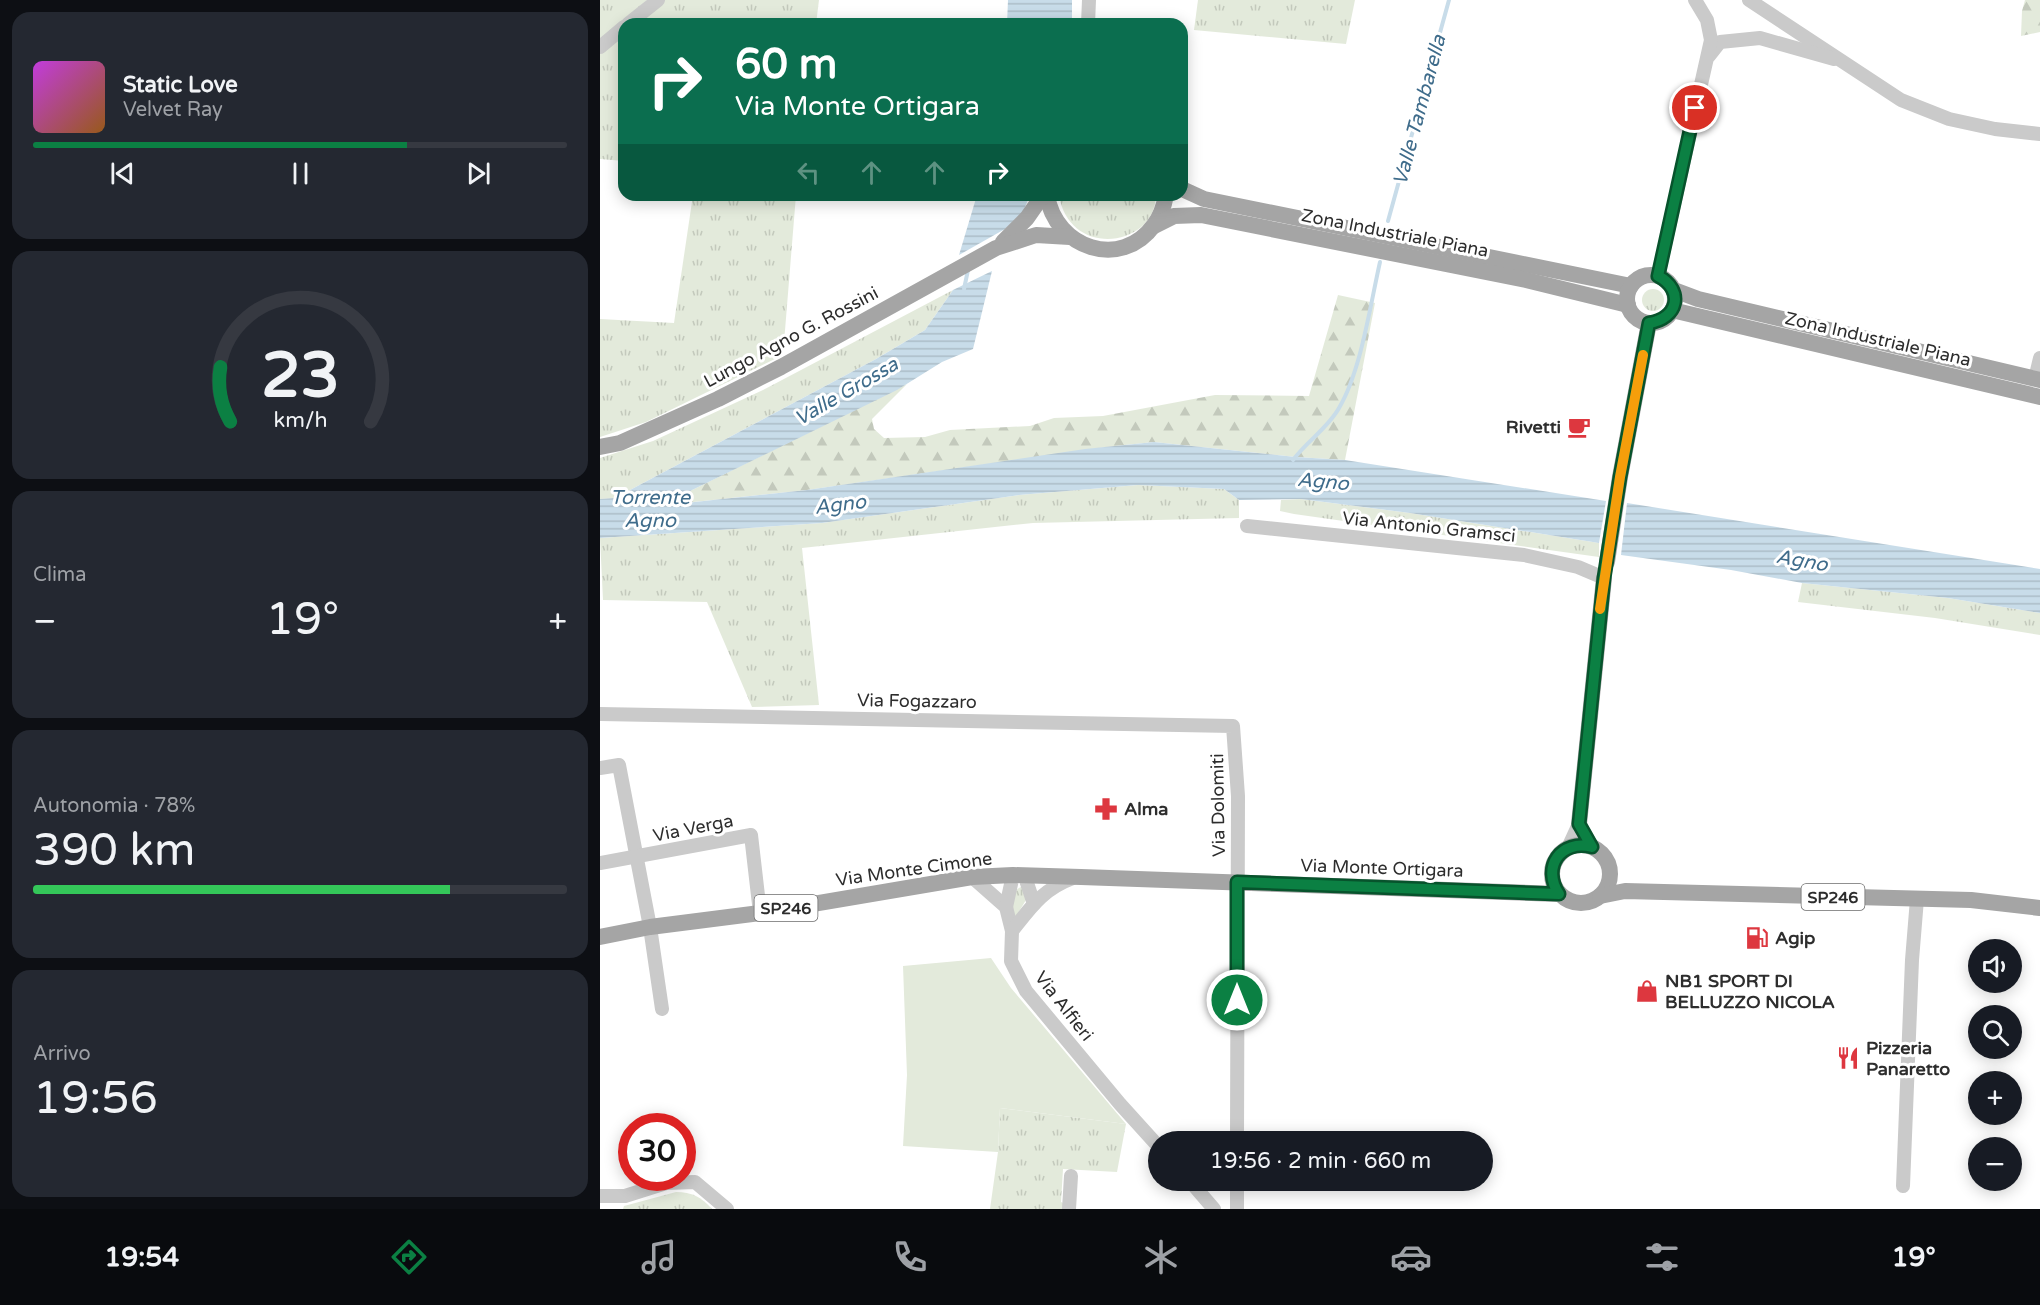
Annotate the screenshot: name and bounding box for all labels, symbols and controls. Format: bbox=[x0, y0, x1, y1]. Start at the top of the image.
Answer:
water label: Valle Tambarella bbox=[1388, 32, 1452, 188]
text: 60 m bbox=[735, 39, 837, 90]
icon: right bbox=[636, 42, 714, 120]
text: Static Love bbox=[123, 72, 238, 98]
pin bbox=[1669, 82, 1720, 133]
text: Via Monte Ortigara bbox=[735, 90, 980, 123]
icon: arrive bbox=[1678, 91, 1711, 124]
text: Velvet Ray bbox=[123, 98, 223, 122]
icon: left bbox=[792, 156, 825, 189]
icon: ahead bbox=[855, 156, 888, 189]
icon: ahead bbox=[918, 156, 951, 189]
icon: right bbox=[981, 156, 1014, 189]
icon: previous bbox=[106, 157, 139, 190]
icon: pause bbox=[284, 157, 317, 190]
icon: next bbox=[462, 157, 495, 190]
street label: Zona Industriale Piana bbox=[1299, 204, 1491, 262]
street label: Lungo Agno G. Rossini bbox=[700, 282, 882, 392]
street label: Zona Industriale Piana bbox=[1783, 307, 1973, 371]
text: 23 bbox=[261, 339, 339, 414]
water label: Valle Grossa bbox=[790, 352, 903, 431]
text: km/h bbox=[273, 408, 327, 434]
cafe icon: Rivetti bbox=[1566, 414, 1592, 440]
place label: Rivetti bbox=[1506, 416, 1561, 438]
water label: Agno bbox=[1296, 468, 1351, 496]
water label: Torrente Agno bbox=[610, 486, 692, 533]
water label: Agno bbox=[813, 490, 868, 520]
street label: Via Antonio Gramsci bbox=[1341, 507, 1517, 547]
water label: Agno bbox=[1774, 545, 1830, 577]
text: Clima bbox=[33, 563, 86, 587]
text: 19° bbox=[266, 593, 339, 647]
text: − bbox=[33, 602, 57, 641]
text: + bbox=[548, 602, 567, 641]
street label: Via Fogazzaro bbox=[857, 689, 977, 713]
street label: Via Dolomiti bbox=[1206, 753, 1230, 857]
text: Autonomia · 78% bbox=[33, 794, 195, 818]
pharmacy icon: Alma bbox=[1093, 796, 1119, 822]
place label: Alma bbox=[1124, 798, 1168, 820]
street label: Via Verga bbox=[651, 809, 735, 847]
text: 390 km bbox=[33, 824, 195, 878]
street label: Via Monte Cimone bbox=[834, 847, 994, 891]
street label: Via Monte Ortigara bbox=[1300, 854, 1464, 882]
road number: SP246 bbox=[1802, 884, 1864, 910]
road number: SP246 bbox=[754, 895, 818, 921]
fuel station icon: Agip bbox=[1744, 925, 1770, 951]
place label: Agip bbox=[1775, 927, 1815, 949]
map controls bbox=[1968, 939, 2022, 1191]
button: sound bbox=[1968, 939, 2022, 993]
street label: Via Alfieri bbox=[1030, 967, 1098, 1045]
position arrow bbox=[1205, 968, 1269, 1032]
place label: NB1 SPORT DI BELLUZZO NICOLA bbox=[1665, 970, 1835, 1013]
shop icon: NB1 SPORT DI BELLUZZO NICOLA bbox=[1634, 978, 1660, 1004]
button: search bbox=[1968, 1005, 2022, 1059]
place label: Pizzeria Panaretto bbox=[1866, 1037, 1950, 1080]
text: Arrivo bbox=[33, 1042, 91, 1066]
restaurant icon: Pizzeria Panaretto bbox=[1835, 1045, 1861, 1071]
button: + bbox=[1968, 1071, 2022, 1125]
text: 19:56 bbox=[33, 1072, 158, 1126]
speed limit sign: 30 bbox=[618, 1113, 696, 1191]
button: − bbox=[1968, 1137, 2022, 1191]
text: 19:56 · 2 min · 660 m bbox=[1210, 1148, 1431, 1174]
icon: directions bbox=[388, 1236, 430, 1278]
icon: music bbox=[638, 1236, 680, 1278]
icon: phone bbox=[889, 1236, 931, 1278]
icon: climate bbox=[1140, 1236, 1182, 1278]
icon: car bbox=[1390, 1236, 1432, 1278]
icon: filters bbox=[1641, 1236, 1683, 1278]
text: 19:54 bbox=[104, 1241, 179, 1274]
text: 19° bbox=[1892, 1241, 1936, 1274]

